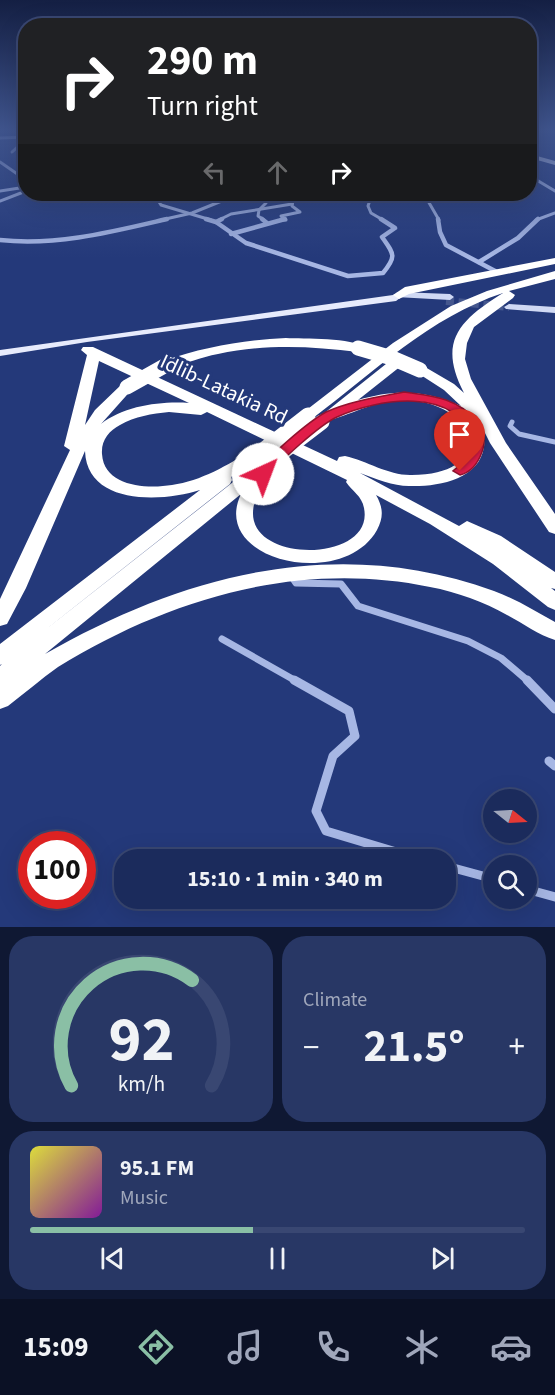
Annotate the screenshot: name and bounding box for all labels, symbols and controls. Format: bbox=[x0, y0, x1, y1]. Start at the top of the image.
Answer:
text: 290 m bbox=[147, 31, 258, 91]
icon: right bbox=[48, 42, 126, 120]
text: Turn right bbox=[147, 87, 258, 126]
icon: left bbox=[198, 156, 231, 189]
icon: ahead bbox=[261, 156, 294, 189]
icon: right bbox=[324, 156, 357, 189]
street label: Idlib-Latakia Rd bbox=[155, 346, 293, 432]
pin bbox=[434, 409, 485, 471]
icon: arrive bbox=[443, 418, 476, 451]
position arrow bbox=[231, 442, 295, 506]
north arrow bbox=[483, 789, 537, 843]
map controls bbox=[483, 789, 537, 909]
speed limit sign: 100 bbox=[18, 831, 96, 909]
button: search bbox=[483, 855, 537, 909]
text: 15:10 · 1 min · 340 m bbox=[187, 863, 383, 895]
text: Climate bbox=[303, 986, 367, 1014]
text: 92 bbox=[108, 996, 174, 1085]
text: 21.5° bbox=[363, 1015, 465, 1079]
text: − bbox=[303, 1024, 319, 1071]
text: + bbox=[509, 1024, 525, 1071]
text: km/h bbox=[117, 1069, 165, 1100]
text: 95.1 FM bbox=[120, 1152, 194, 1184]
text: Music bbox=[120, 1184, 168, 1212]
icon: previous bbox=[96, 1242, 129, 1275]
icon: pause bbox=[261, 1242, 294, 1275]
icon: next bbox=[426, 1242, 459, 1275]
icon: directions bbox=[135, 1326, 177, 1368]
icon: music bbox=[224, 1326, 266, 1368]
icon: phone bbox=[312, 1326, 354, 1368]
icon: climate bbox=[401, 1326, 443, 1368]
icon: car bbox=[490, 1326, 532, 1368]
text: 15:09 bbox=[23, 1328, 88, 1367]

